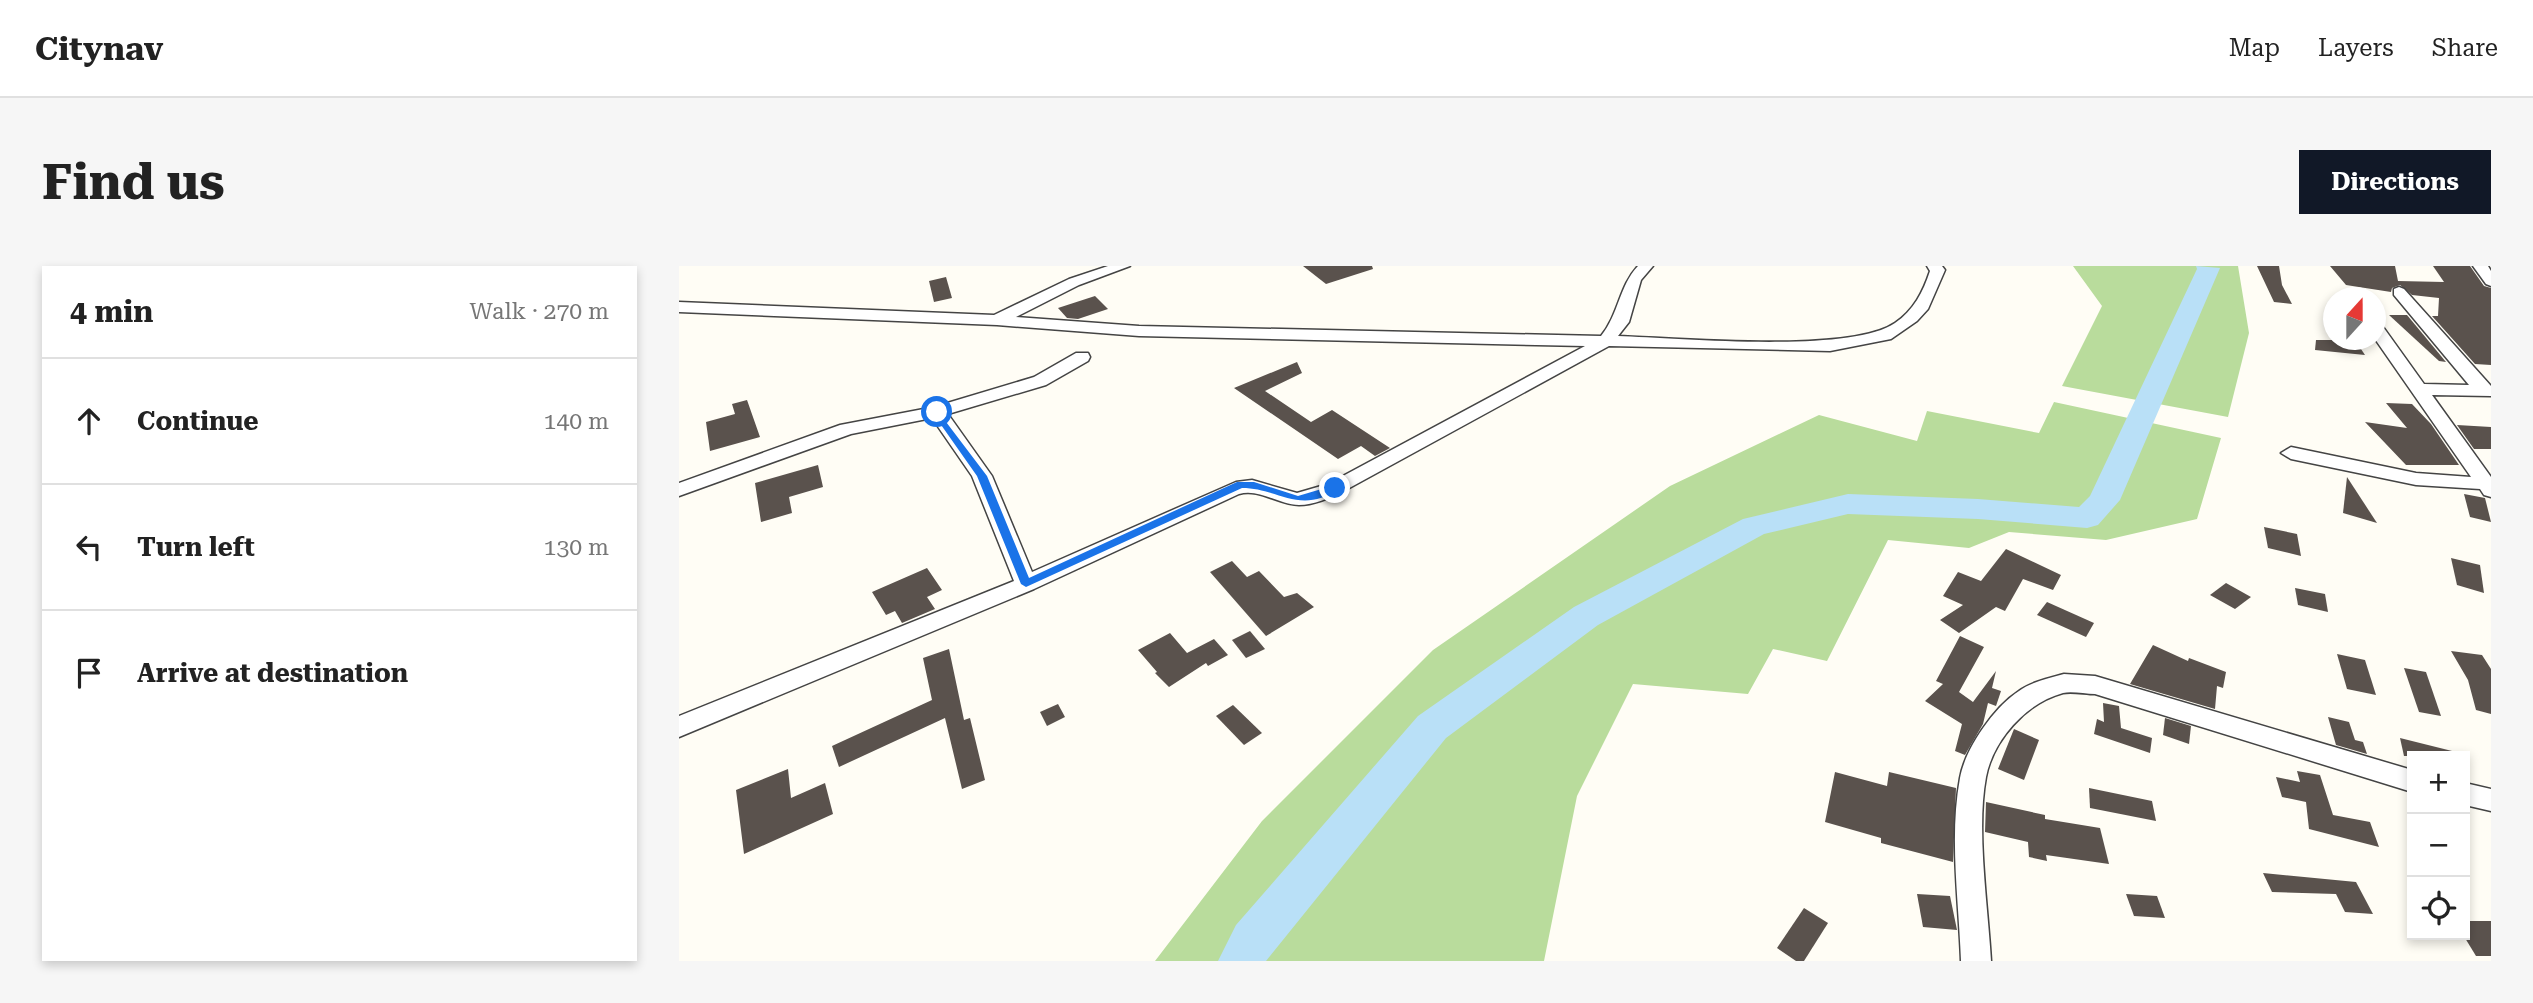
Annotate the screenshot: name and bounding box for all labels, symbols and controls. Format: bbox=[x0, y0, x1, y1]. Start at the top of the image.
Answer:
text: Citynav bbox=[35, 29, 163, 68]
text: Map bbox=[2229, 34, 2280, 62]
text: Layers bbox=[2318, 34, 2394, 62]
text: Share bbox=[2432, 34, 2498, 62]
button: Directions bbox=[2299, 150, 2491, 214]
text: Find us bbox=[42, 154, 225, 211]
north arrow bbox=[2323, 287, 2386, 350]
text: 4 min bbox=[70, 294, 153, 329]
text: Walk · 270 m bbox=[470, 298, 609, 325]
route start bbox=[921, 396, 952, 427]
icon: ahead bbox=[70, 402, 108, 440]
text: Continue bbox=[137, 406, 259, 436]
text: 140 m bbox=[544, 408, 609, 435]
route end bbox=[1319, 472, 1350, 503]
icon: left bbox=[70, 528, 108, 566]
text: Turn left bbox=[137, 532, 255, 562]
text: 130 m bbox=[544, 534, 609, 561]
icon: arrive bbox=[70, 654, 108, 692]
text: Arrive at destination bbox=[137, 658, 408, 688]
map controls bbox=[2407, 751, 2470, 940]
button: + bbox=[2407, 751, 2470, 814]
button: − bbox=[2407, 814, 2470, 877]
button: locate bbox=[2407, 877, 2470, 940]

